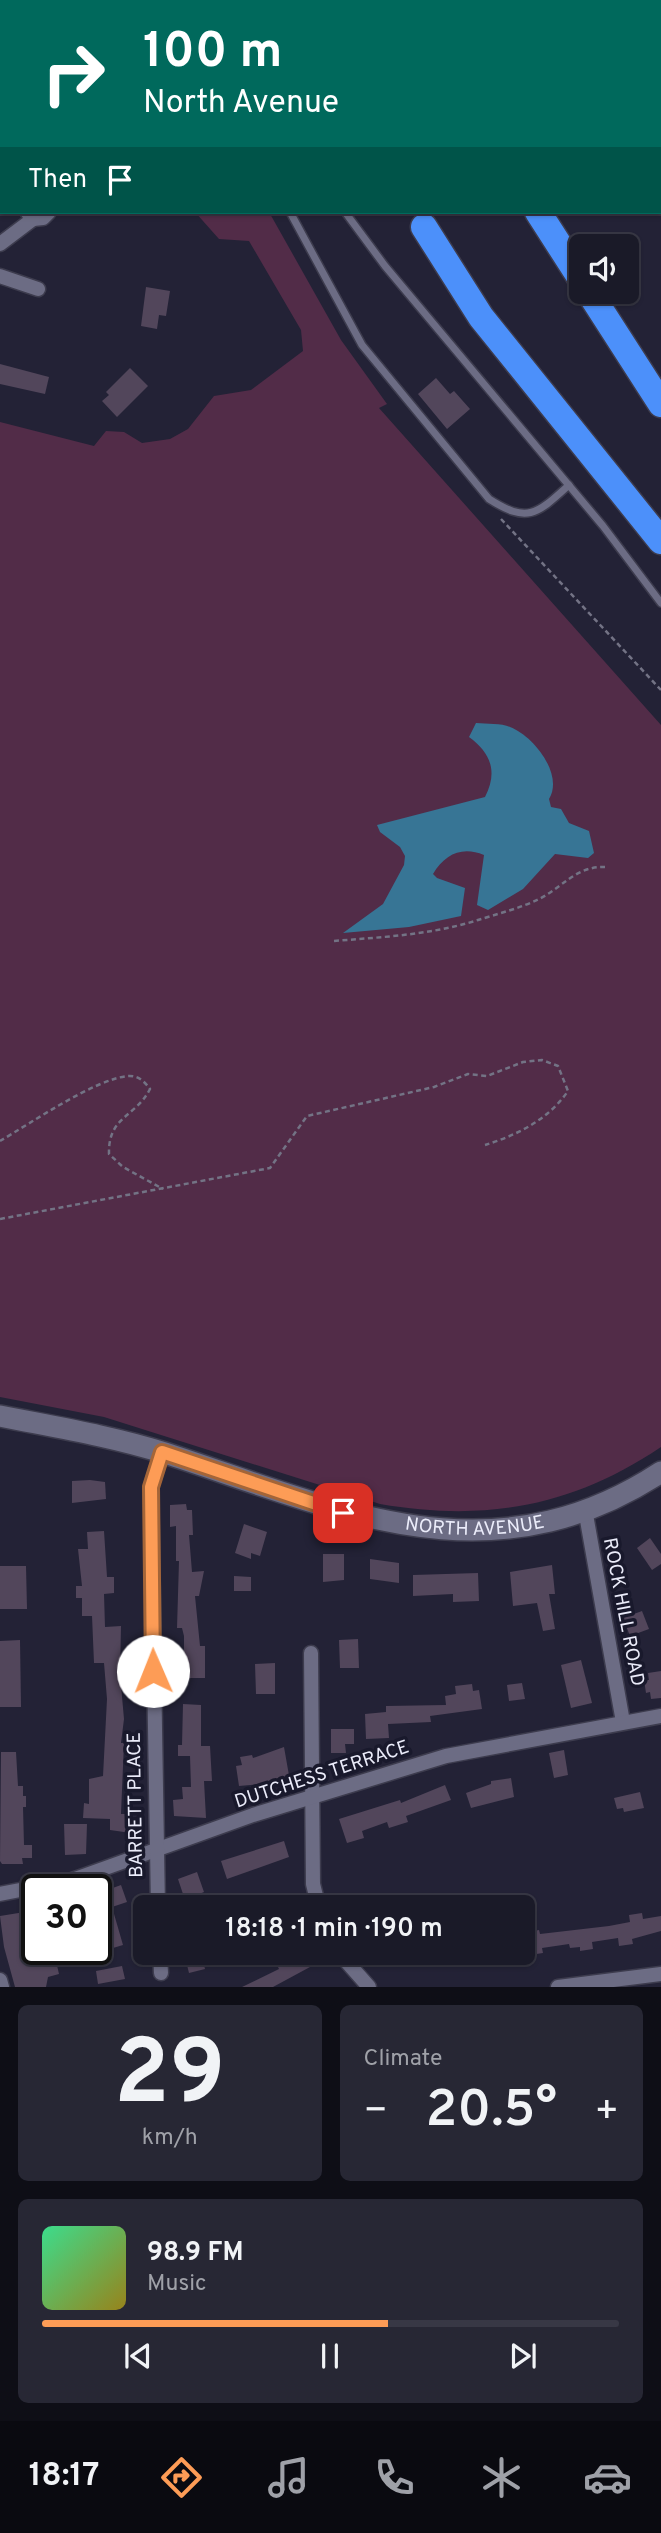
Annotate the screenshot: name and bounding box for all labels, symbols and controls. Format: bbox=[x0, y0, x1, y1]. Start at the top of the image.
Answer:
text: 100 m bbox=[143, 23, 282, 85]
icon: right bbox=[28, 28, 119, 119]
text: North Avenue bbox=[143, 84, 339, 124]
icon: arrive bbox=[101, 161, 139, 199]
text: Then bbox=[28, 164, 87, 197]
map controls bbox=[569, 234, 639, 304]
button: sound bbox=[569, 234, 639, 304]
pin bbox=[313, 1483, 373, 1543]
icon: arrive bbox=[324, 1494, 362, 1532]
street label: NORTH AVENUE bbox=[403, 1511, 547, 1542]
street label: ROCK HILL ROAD bbox=[597, 1536, 649, 1688]
position arrow bbox=[116, 1634, 190, 1708]
street label: BARRETT PLACE bbox=[123, 1732, 149, 1878]
street label: DUTCHESS TERRACE bbox=[232, 1735, 412, 1815]
speed limit sign: 30 bbox=[21, 1874, 112, 1965]
text: 18:18 · 1 min · 190 m bbox=[225, 1913, 443, 1946]
text: 29 bbox=[114, 2021, 226, 2136]
text: Climate bbox=[364, 2045, 442, 2074]
text: 20.5° bbox=[425, 2079, 557, 2145]
text: − bbox=[364, 2088, 388, 2137]
text: + bbox=[594, 2088, 619, 2137]
text: km/h bbox=[142, 2124, 198, 2153]
text: 98.9 FM bbox=[147, 2237, 244, 2270]
text: Music bbox=[147, 2270, 207, 2299]
icon: previous bbox=[119, 2337, 157, 2375]
icon: pause bbox=[311, 2337, 349, 2375]
icon: next bbox=[504, 2337, 542, 2375]
icon: directions bbox=[157, 2453, 206, 2502]
icon: music bbox=[264, 2453, 313, 2502]
icon: phone bbox=[370, 2453, 419, 2502]
icon: climate bbox=[477, 2453, 526, 2502]
icon: car bbox=[583, 2453, 632, 2502]
text: 18:17 bbox=[29, 2457, 99, 2497]

